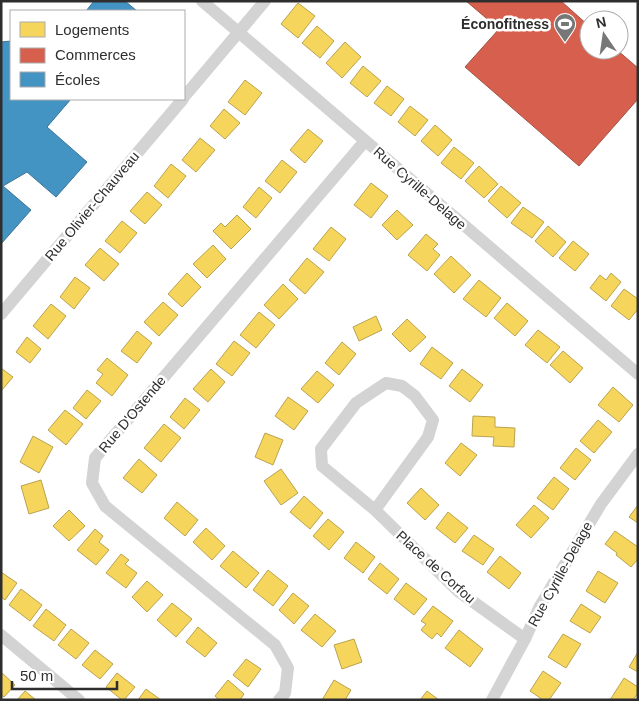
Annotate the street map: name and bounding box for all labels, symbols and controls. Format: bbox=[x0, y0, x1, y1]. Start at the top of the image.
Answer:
legend bbox=[10, 10, 185, 100]
north arrow bbox=[579, 10, 629, 60]
sports icon: Éconofitness bbox=[553, 12, 577, 43]
text: N bbox=[594, 13, 608, 31]
place label: Éconofitness bbox=[461, 16, 549, 32]
text: Logements bbox=[55, 21, 129, 38]
text: Commerces bbox=[55, 46, 136, 63]
text: Écoles bbox=[55, 71, 100, 88]
street label: Rue Cyrille-Delage bbox=[370, 143, 470, 233]
street label: Rue Olivier-Chauveau bbox=[42, 148, 142, 264]
street label: Rue D'Ostende bbox=[95, 372, 169, 456]
street label: Rue Cyrille-Delage bbox=[525, 519, 596, 629]
street label: Place de Corfou bbox=[393, 527, 479, 607]
scale bar bbox=[12, 658, 118, 690]
text: 50 m bbox=[20, 667, 53, 684]

